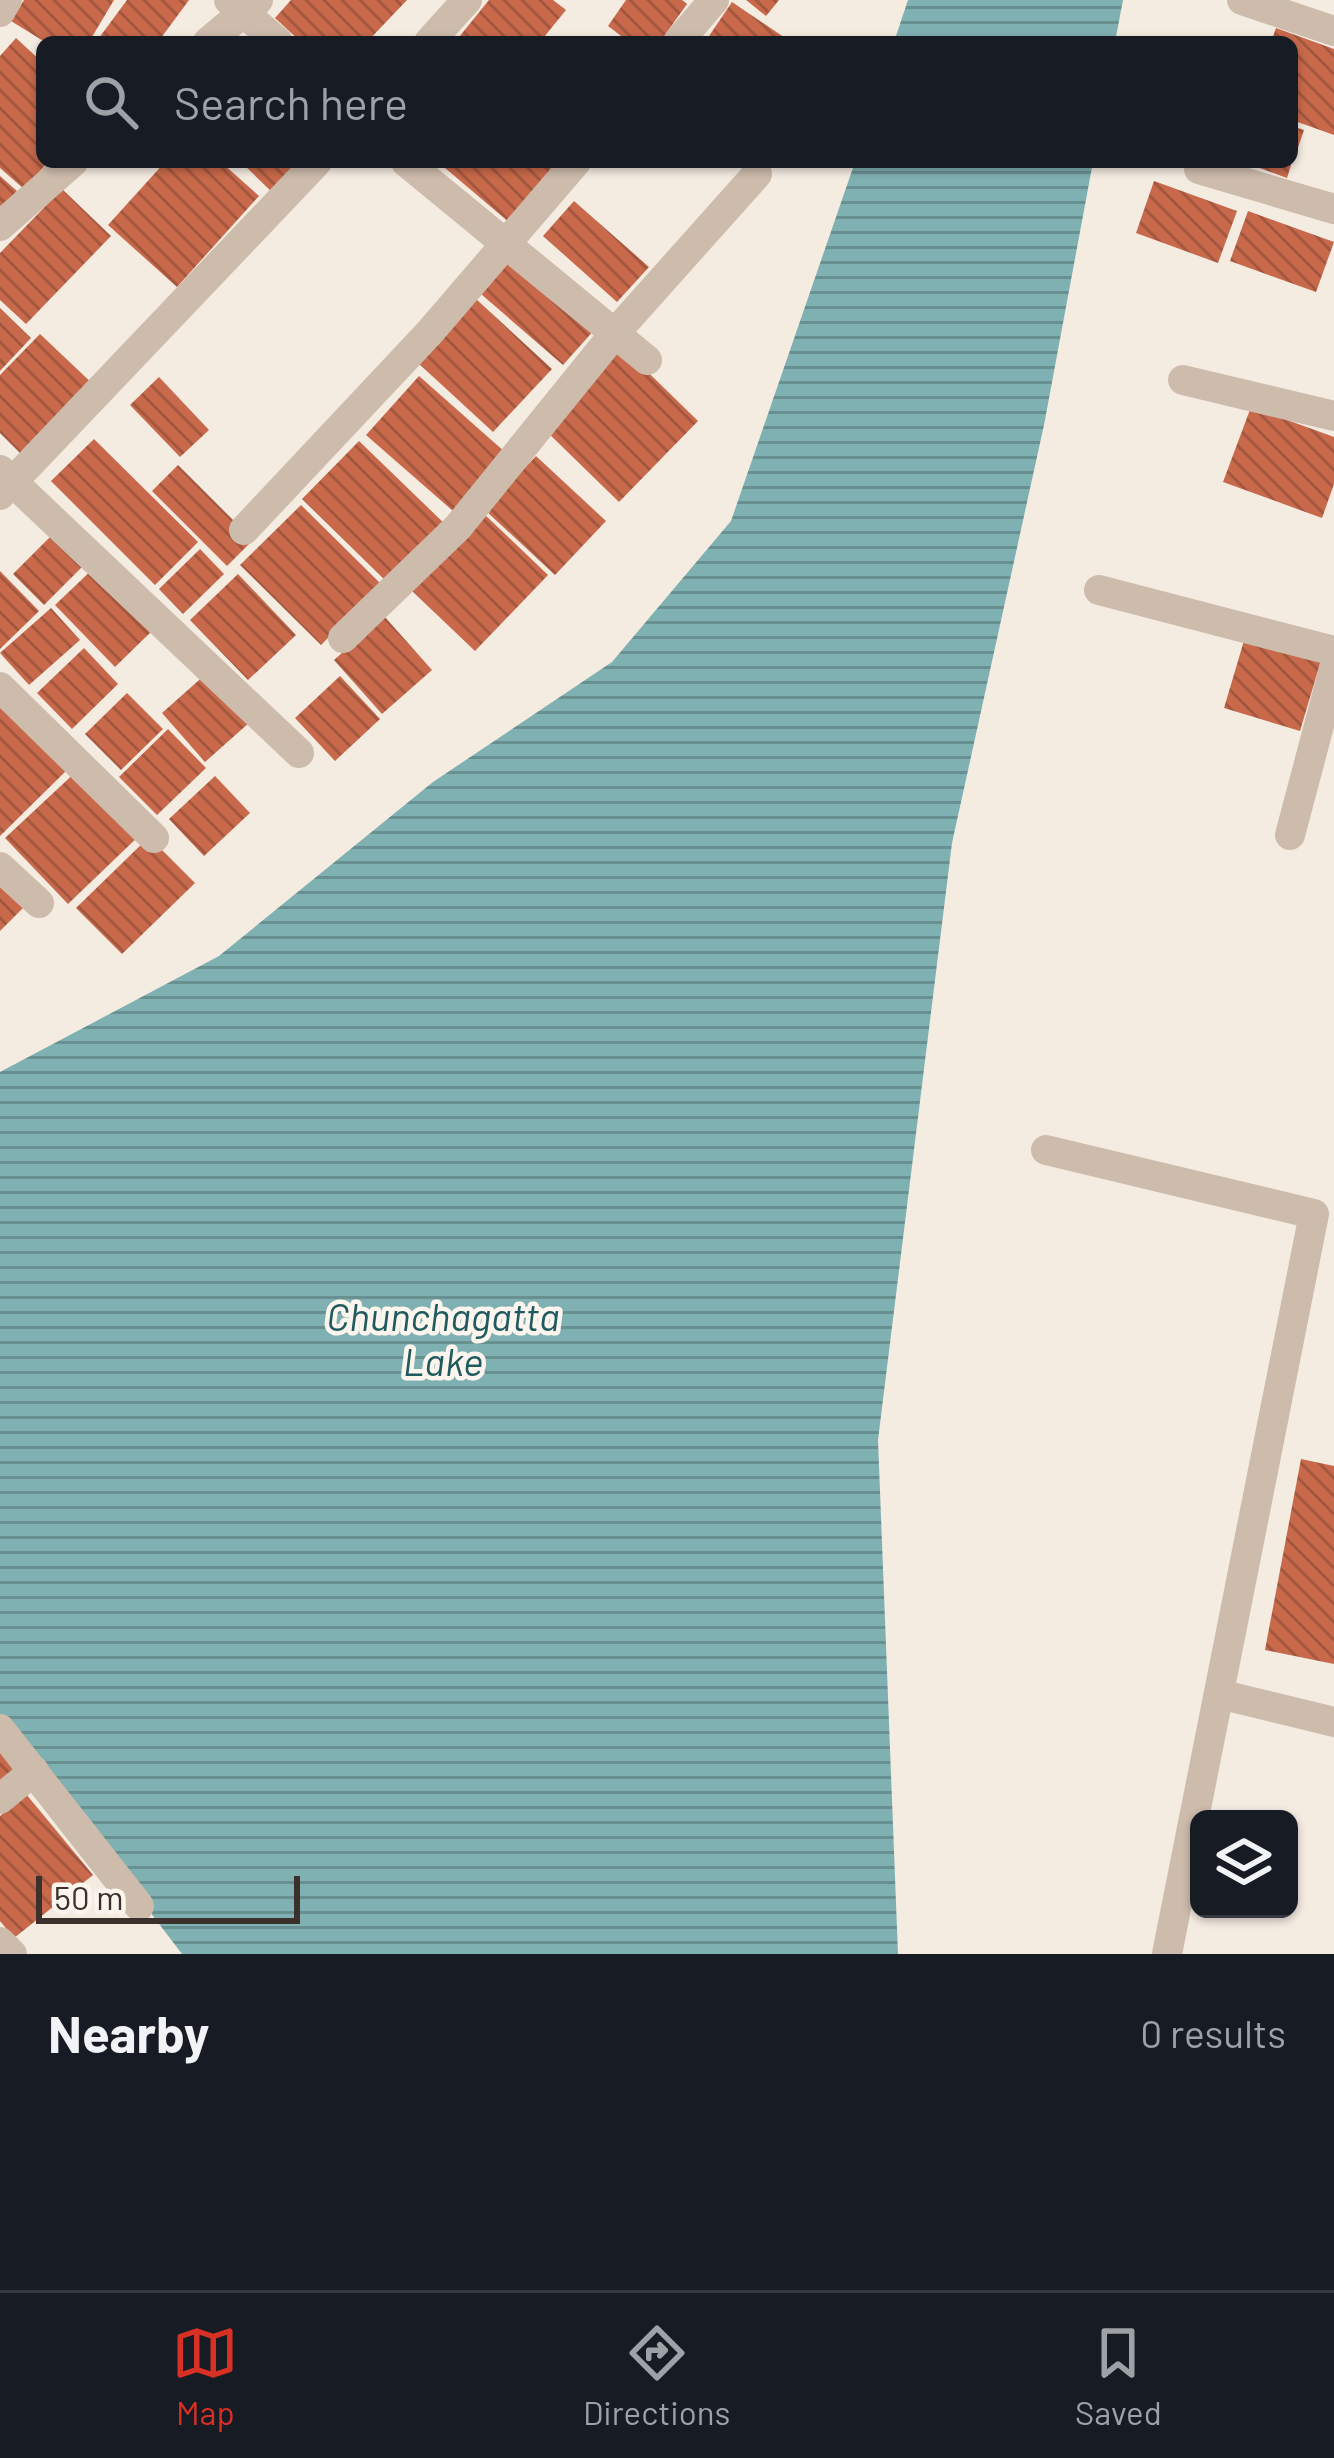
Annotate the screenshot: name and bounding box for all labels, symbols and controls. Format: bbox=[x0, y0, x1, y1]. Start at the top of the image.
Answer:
search box bbox=[36, 36, 1298, 168]
icon: search bbox=[78, 69, 144, 135]
text: Search here bbox=[174, 75, 408, 129]
water label: Chunchagatta Lake bbox=[326, 1292, 560, 1384]
map controls bbox=[1190, 1810, 1298, 1918]
button: layers bbox=[1190, 1810, 1298, 1918]
scale bar bbox=[36, 1870, 300, 1923]
text: 50 m bbox=[54, 1877, 124, 1917]
text: Nearby bbox=[48, 2002, 209, 2063]
text: 0 results bbox=[1140, 2009, 1286, 2056]
tab: Map bbox=[172, 2320, 238, 2432]
tab: Directions bbox=[583, 2320, 730, 2432]
tab: Saved bbox=[1075, 2320, 1162, 2432]

